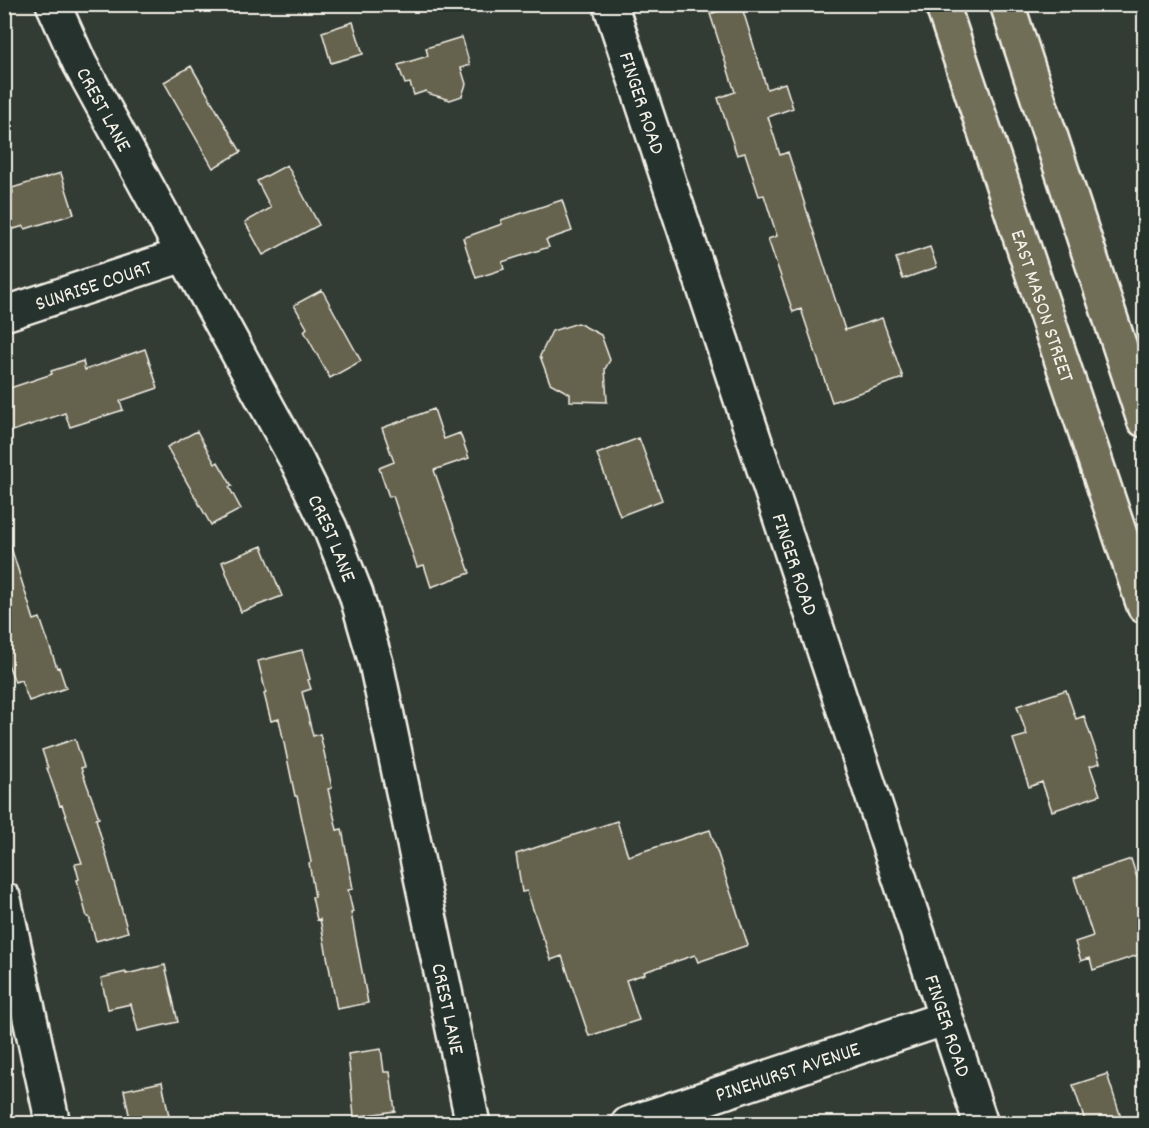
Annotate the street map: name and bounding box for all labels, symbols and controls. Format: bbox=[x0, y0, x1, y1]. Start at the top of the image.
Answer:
street label: FINGER ROAD bbox=[609, 49, 671, 159]
street label: CREST LANE bbox=[67, 63, 138, 159]
street label: EAST MASON STREET bbox=[1001, 226, 1080, 387]
street label: SUNRISE COURT bbox=[32, 254, 157, 321]
street label: CREST LANE bbox=[298, 490, 362, 587]
street label: FINGER ROAD bbox=[762, 510, 824, 620]
street label: CREST LANE bbox=[422, 961, 470, 1058]
street label: FINGER ROAD bbox=[915, 971, 976, 1082]
street label: PINEHURST AVENUE bbox=[712, 1036, 865, 1112]

